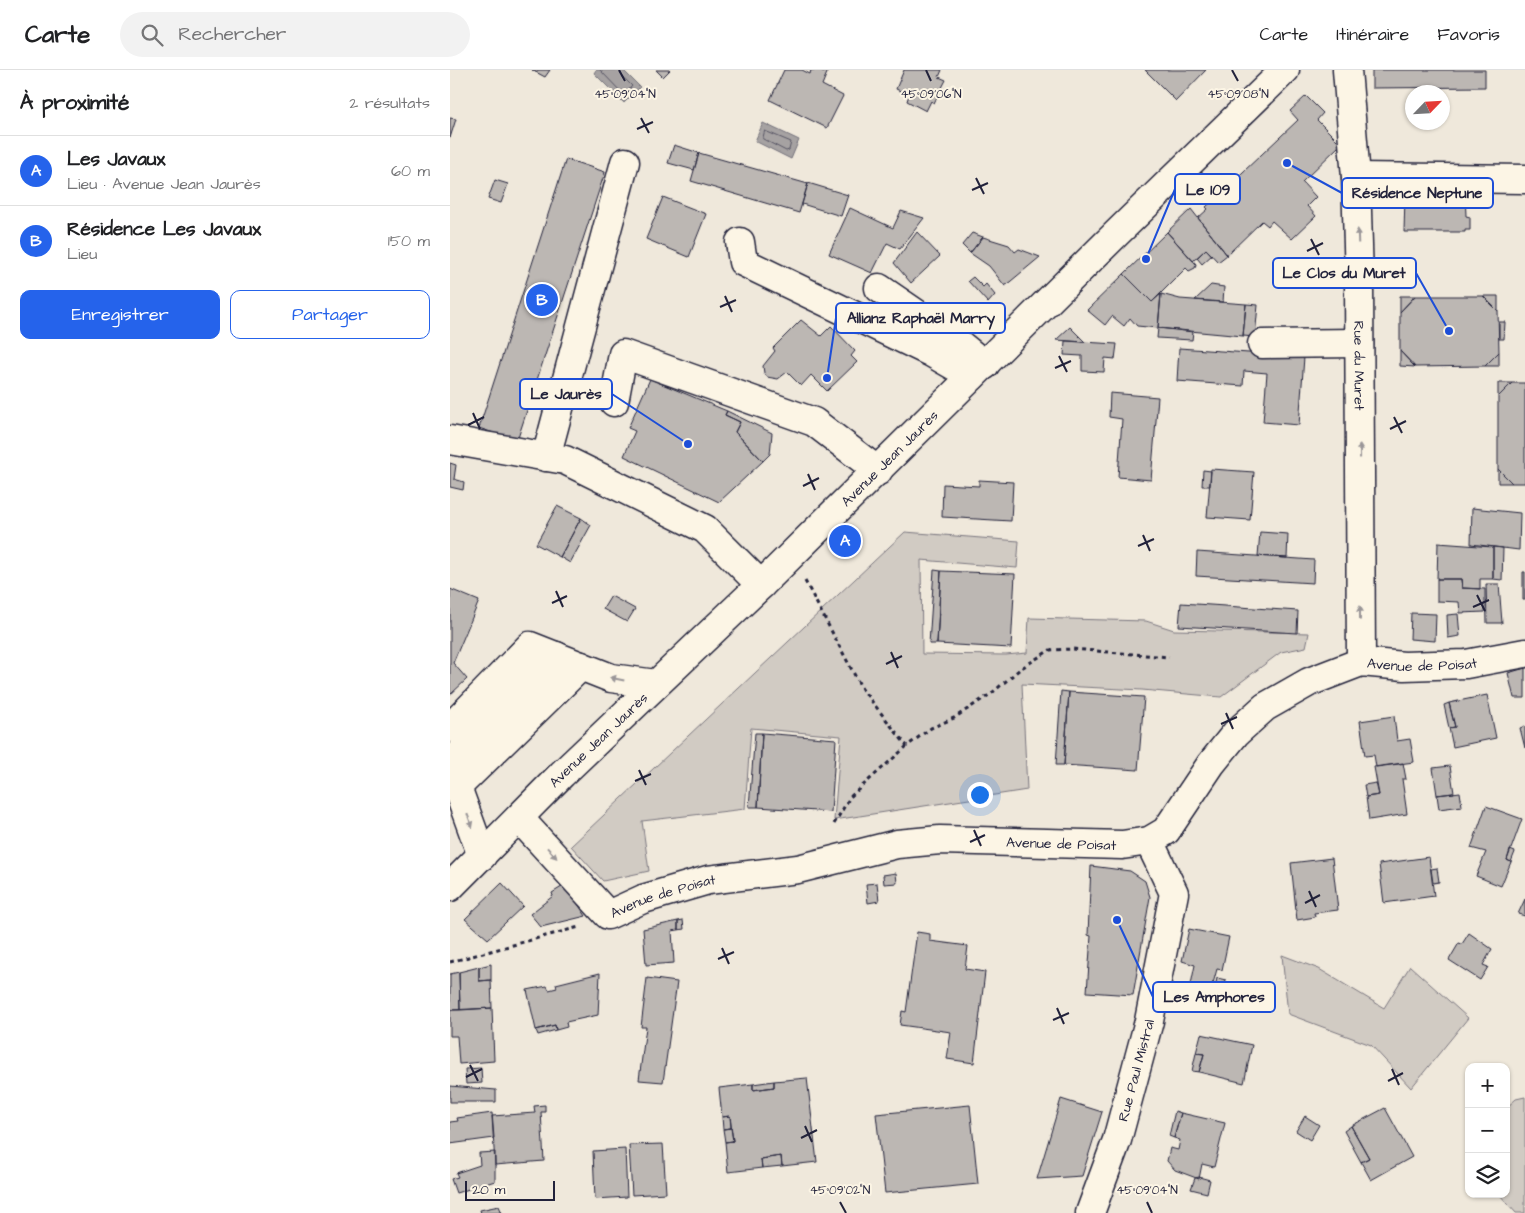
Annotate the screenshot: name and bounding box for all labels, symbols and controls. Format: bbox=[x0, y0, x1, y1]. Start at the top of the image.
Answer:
search box bbox=[120, 12, 470, 57]
text: Carte bbox=[25, 18, 90, 52]
icon: search bbox=[138, 21, 166, 49]
text: Rechercher bbox=[178, 21, 286, 48]
text: Carte bbox=[1259, 22, 1308, 47]
text: Itinéraire bbox=[1336, 22, 1409, 47]
text: Favoris bbox=[1437, 22, 1500, 47]
north arrow bbox=[1405, 85, 1450, 130]
text: 45°09'04"N bbox=[594, 86, 656, 103]
text: 45°09'06"N bbox=[900, 86, 962, 103]
text: 45°09'08"N bbox=[1207, 86, 1269, 103]
text: À proximité bbox=[20, 88, 129, 117]
text: 2 résultats bbox=[349, 92, 430, 114]
text: Les Javaux bbox=[67, 146, 165, 173]
text: A bbox=[31, 160, 41, 182]
text: 60 m bbox=[391, 160, 430, 182]
text: Lieu · Avenue Jean Jaurès bbox=[67, 173, 261, 195]
callout: Le 109 bbox=[1175, 174, 1240, 204]
callout: Résidence Neptune bbox=[1342, 178, 1493, 208]
text: Le 109 bbox=[1186, 180, 1231, 201]
text: Résidence Neptune bbox=[1352, 183, 1482, 204]
text: Résidence Les Javaux bbox=[67, 216, 261, 243]
one-way arrow bbox=[1353, 227, 1361, 243]
text: B bbox=[30, 230, 42, 252]
text: 150 m bbox=[388, 230, 430, 252]
text: Lieu bbox=[67, 243, 97, 265]
callout: Le Clos du Muret bbox=[1273, 258, 1416, 288]
text: Le Clos du Muret bbox=[1282, 263, 1407, 284]
pin: B bbox=[526, 281, 558, 319]
button: Enregistrer bbox=[20, 290, 220, 339]
button: Partager bbox=[230, 290, 430, 339]
callout: Allianz Raphaël Marry bbox=[836, 303, 1005, 333]
text: Allianz Raphaël Marry bbox=[847, 308, 996, 330]
street label: Rue du Muret bbox=[1348, 321, 1369, 411]
callout: Le Jaurès bbox=[520, 379, 612, 409]
text: Le Jaurès bbox=[530, 384, 602, 405]
street label: Avenue Jean Jaurès bbox=[837, 406, 943, 512]
one-way arrow bbox=[1356, 442, 1364, 458]
pin: A bbox=[829, 522, 861, 560]
one-way arrow bbox=[1356, 605, 1364, 621]
street label: Avenue de Poisat bbox=[1366, 653, 1479, 677]
one-way arrow bbox=[610, 675, 625, 683]
street label: Avenue Jean Jaurès bbox=[545, 688, 653, 792]
your location bbox=[967, 782, 993, 808]
one-way arrow bbox=[466, 814, 474, 829]
street label: Avenue de Poisat bbox=[1006, 833, 1117, 856]
one-way arrow bbox=[546, 847, 558, 859]
street label: Avenue de Poisat bbox=[607, 870, 717, 924]
callout: Les Amphores bbox=[1153, 982, 1275, 1012]
text: Les Amphores bbox=[1163, 987, 1265, 1008]
street label: Rue Paul Mistral bbox=[1113, 1018, 1160, 1124]
map controls bbox=[1465, 1063, 1510, 1198]
button: + bbox=[1465, 1063, 1510, 1108]
button: − bbox=[1465, 1108, 1510, 1153]
button: layers bbox=[1465, 1153, 1510, 1198]
scale bar bbox=[465, 1178, 555, 1201]
text: 20 m bbox=[472, 1180, 505, 1200]
text: 45°09'02"N bbox=[810, 1182, 871, 1199]
text: 45°09'04"N bbox=[1116, 1182, 1178, 1199]

